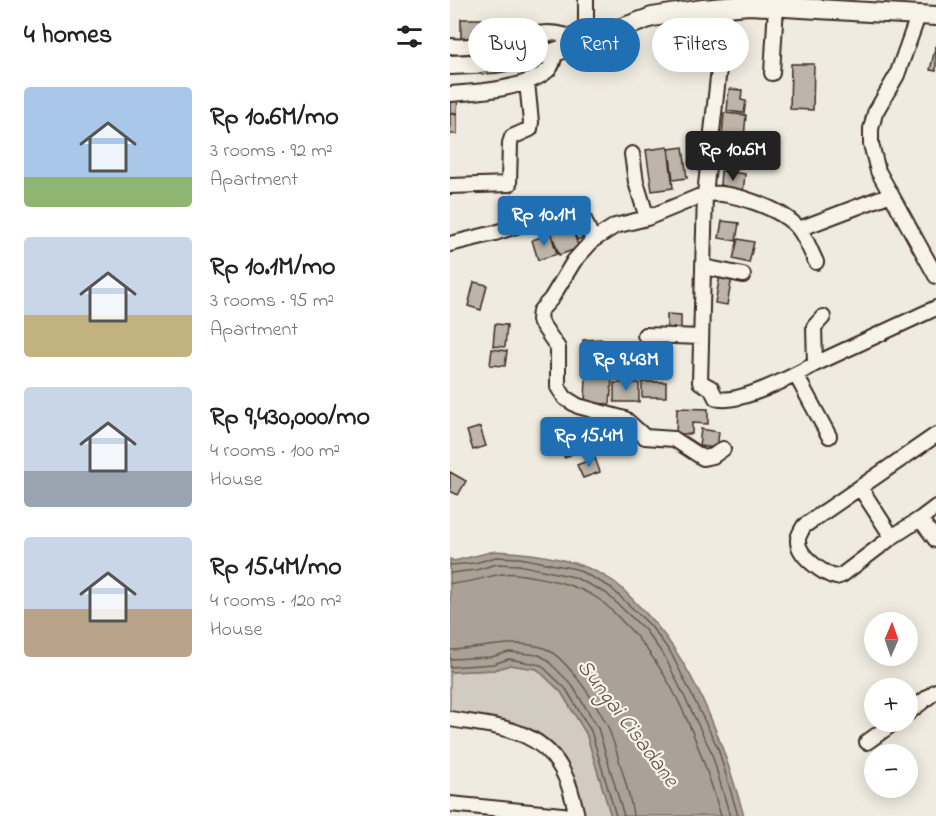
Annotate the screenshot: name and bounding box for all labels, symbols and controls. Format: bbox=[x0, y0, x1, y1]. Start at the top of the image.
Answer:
text: 4 homes bbox=[24, 17, 112, 55]
chip: Buy bbox=[468, 18, 548, 72]
chip: Rent bbox=[560, 18, 640, 72]
chip: Filters bbox=[652, 18, 749, 72]
icon: filters bbox=[393, 20, 426, 53]
text: Rp 10.6M/mo bbox=[210, 99, 339, 137]
icon: home bbox=[72, 111, 144, 183]
pin: Rp 10.6M bbox=[671, 131, 795, 182]
text: Rp 10.6M bbox=[700, 136, 766, 165]
text: 3 rooms · 92 m² bbox=[210, 137, 333, 166]
text: Apartment bbox=[210, 166, 298, 195]
pin: Rp 10.1M bbox=[482, 196, 606, 247]
text: Rp 10.1M bbox=[512, 201, 576, 230]
text: Rp 10.1M/mo bbox=[210, 249, 336, 287]
icon: home bbox=[72, 261, 144, 333]
text: 3 rooms · 95 m² bbox=[210, 287, 334, 316]
text: Apartment bbox=[210, 316, 298, 345]
pin: Rp 9.43M bbox=[564, 341, 688, 392]
text: Rp 9.43M bbox=[593, 346, 659, 375]
text: Rp 9,430,000/mo bbox=[210, 399, 370, 437]
icon: home bbox=[72, 411, 144, 483]
pin: Rp 15.4M bbox=[527, 417, 651, 468]
text: Rp 15.4M bbox=[554, 422, 624, 451]
text: 4 rooms · 100 m² bbox=[210, 437, 340, 466]
text: House bbox=[210, 466, 263, 495]
text: Rp 15.4M/mo bbox=[210, 549, 342, 587]
icon: home bbox=[72, 561, 144, 633]
text: 4 rooms · 120 m² bbox=[210, 587, 342, 616]
north arrow bbox=[864, 612, 918, 666]
map controls bbox=[864, 612, 918, 798]
text: House bbox=[210, 616, 263, 645]
water label: Sungai Cisadane bbox=[568, 653, 686, 795]
button: + bbox=[864, 678, 918, 732]
button: − bbox=[864, 744, 918, 798]

